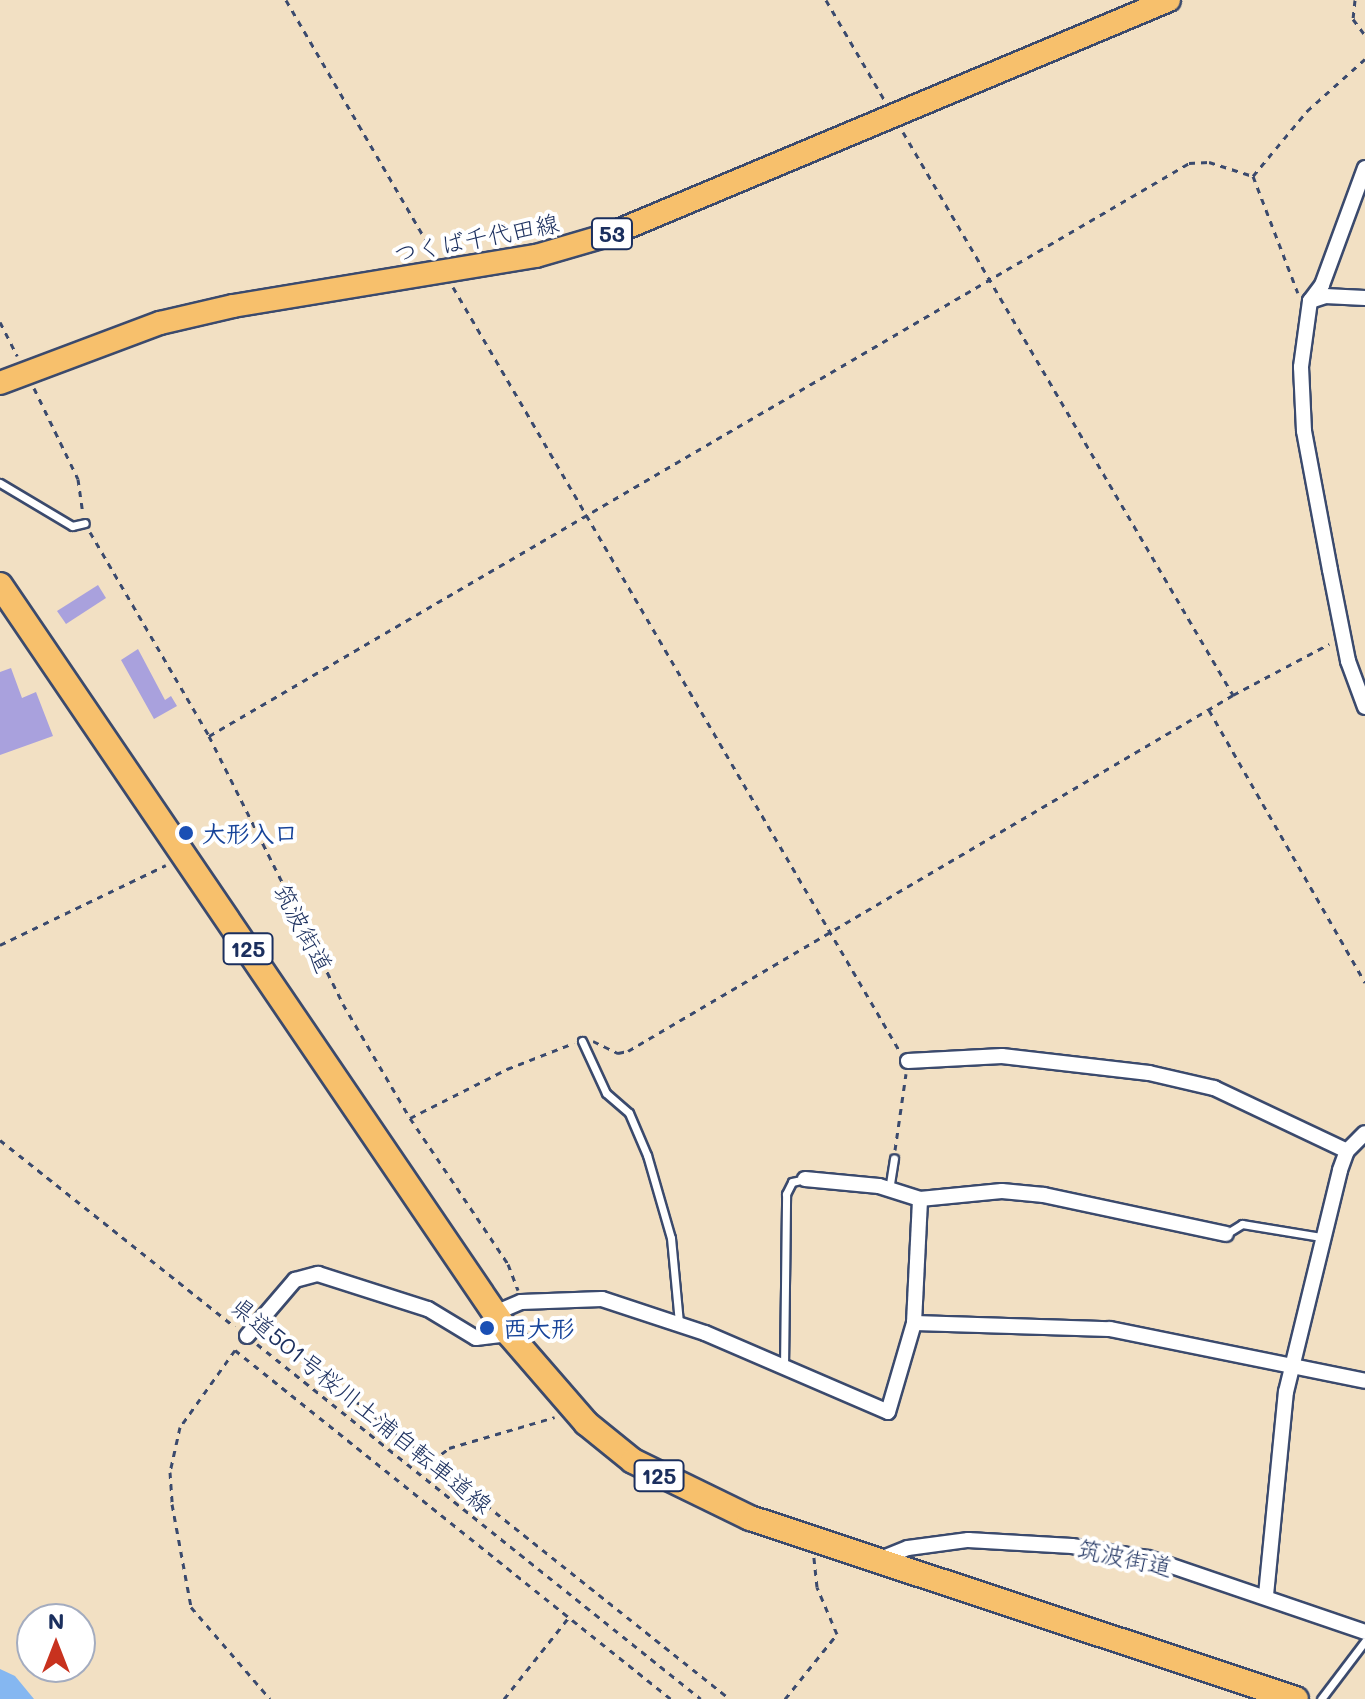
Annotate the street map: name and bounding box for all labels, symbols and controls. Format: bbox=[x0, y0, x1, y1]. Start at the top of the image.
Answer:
street label: つくば千代田線 bbox=[391, 208, 561, 268]
road number: 53 bbox=[590, 216, 634, 252]
place label: 大形入口 bbox=[202, 819, 298, 847]
marker: 大形入口 bbox=[177, 824, 195, 842]
street label: 筑波街道 bbox=[269, 879, 339, 977]
road number: 125 bbox=[222, 931, 274, 967]
street label: 県道501号桜川土浦自転車道線 bbox=[226, 1291, 498, 1519]
place label: 西大形 bbox=[503, 1314, 575, 1342]
marker: 西大形 bbox=[478, 1319, 496, 1337]
road number: 125 bbox=[633, 1458, 685, 1494]
street label: 筑波街道 bbox=[1075, 1533, 1175, 1581]
north arrow bbox=[16, 1603, 96, 1683]
text: N bbox=[48, 1606, 64, 1635]

